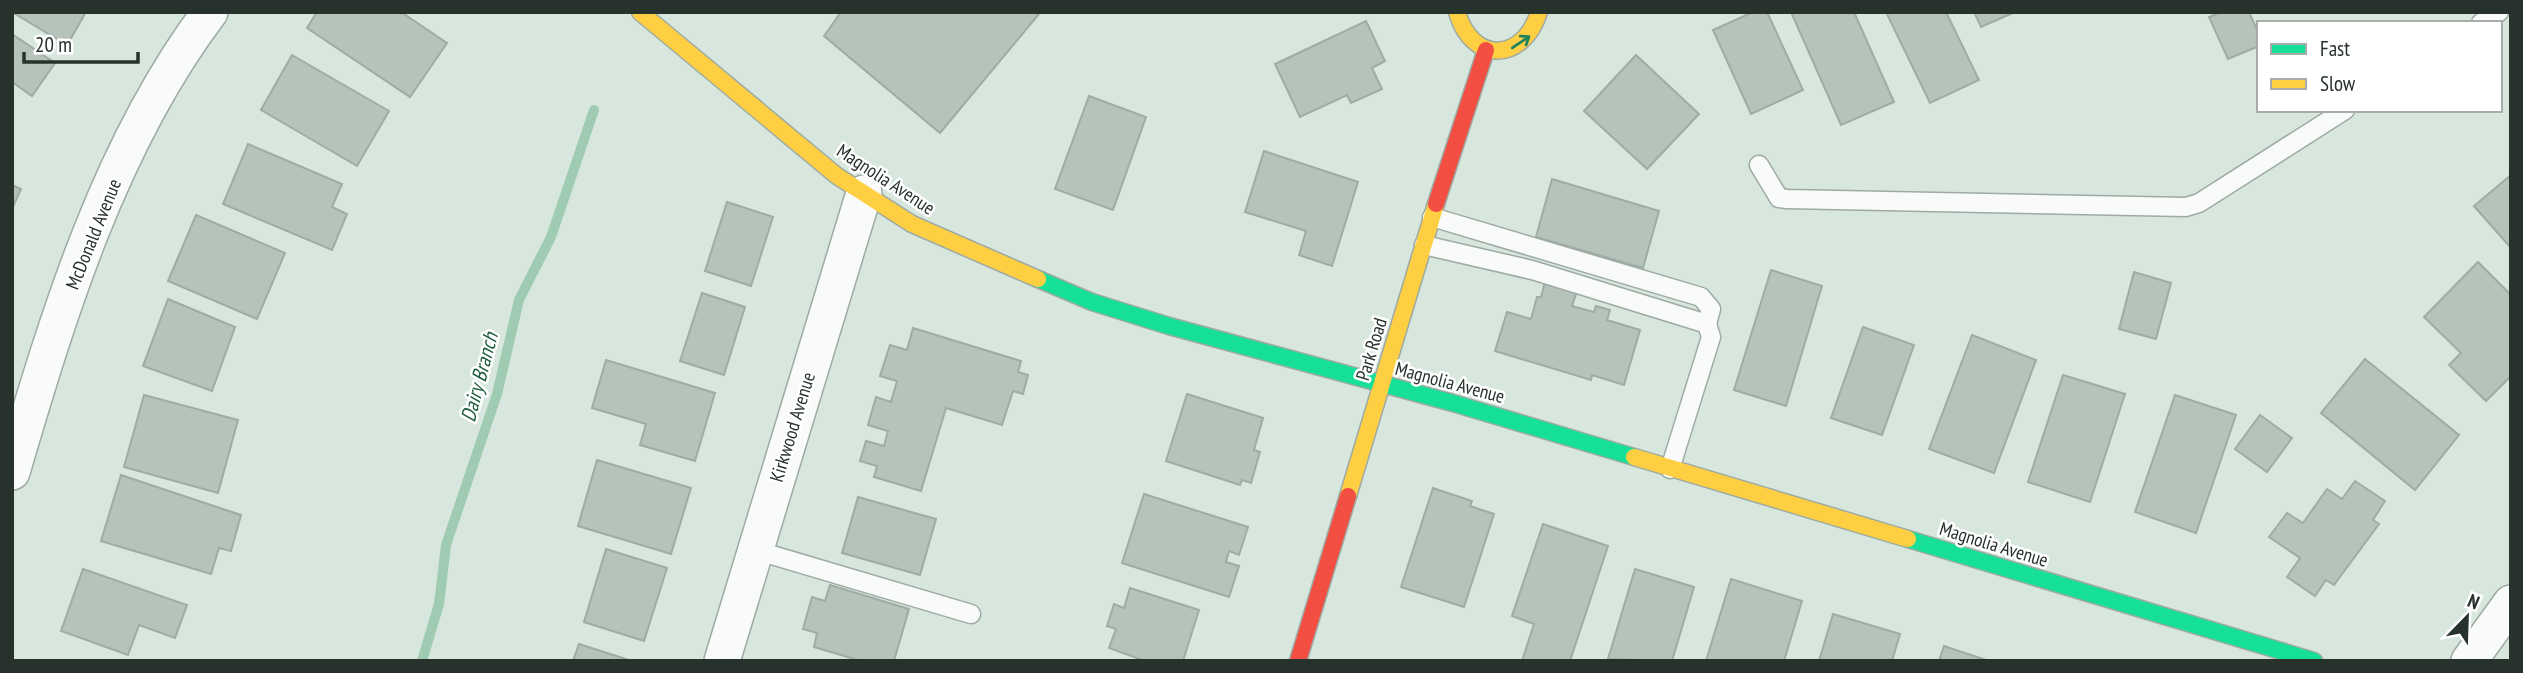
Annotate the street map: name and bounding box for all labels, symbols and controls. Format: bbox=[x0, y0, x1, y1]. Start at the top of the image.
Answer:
scale bar bbox=[24, 21, 138, 65]
legend bbox=[2257, 21, 2502, 112]
text: 20 m bbox=[35, 31, 72, 58]
one-way arrow bbox=[1511, 35, 1530, 49]
text: Fast bbox=[2320, 35, 2350, 62]
text: Slow bbox=[2320, 70, 2356, 97]
street label: Magnolia Avenue bbox=[832, 138, 940, 220]
street label: McDonald Avenue bbox=[60, 175, 126, 293]
street label: Park Road bbox=[1350, 315, 1392, 383]
water label: Dairy Branch bbox=[454, 328, 504, 425]
street label: Magnolia Avenue bbox=[1393, 356, 1507, 408]
street label: Kirkwood Avenue bbox=[764, 369, 820, 485]
street label: Magnolia Avenue bbox=[1937, 516, 2051, 572]
north arrow bbox=[2432, 582, 2502, 652]
text: N bbox=[2464, 588, 2483, 614]

